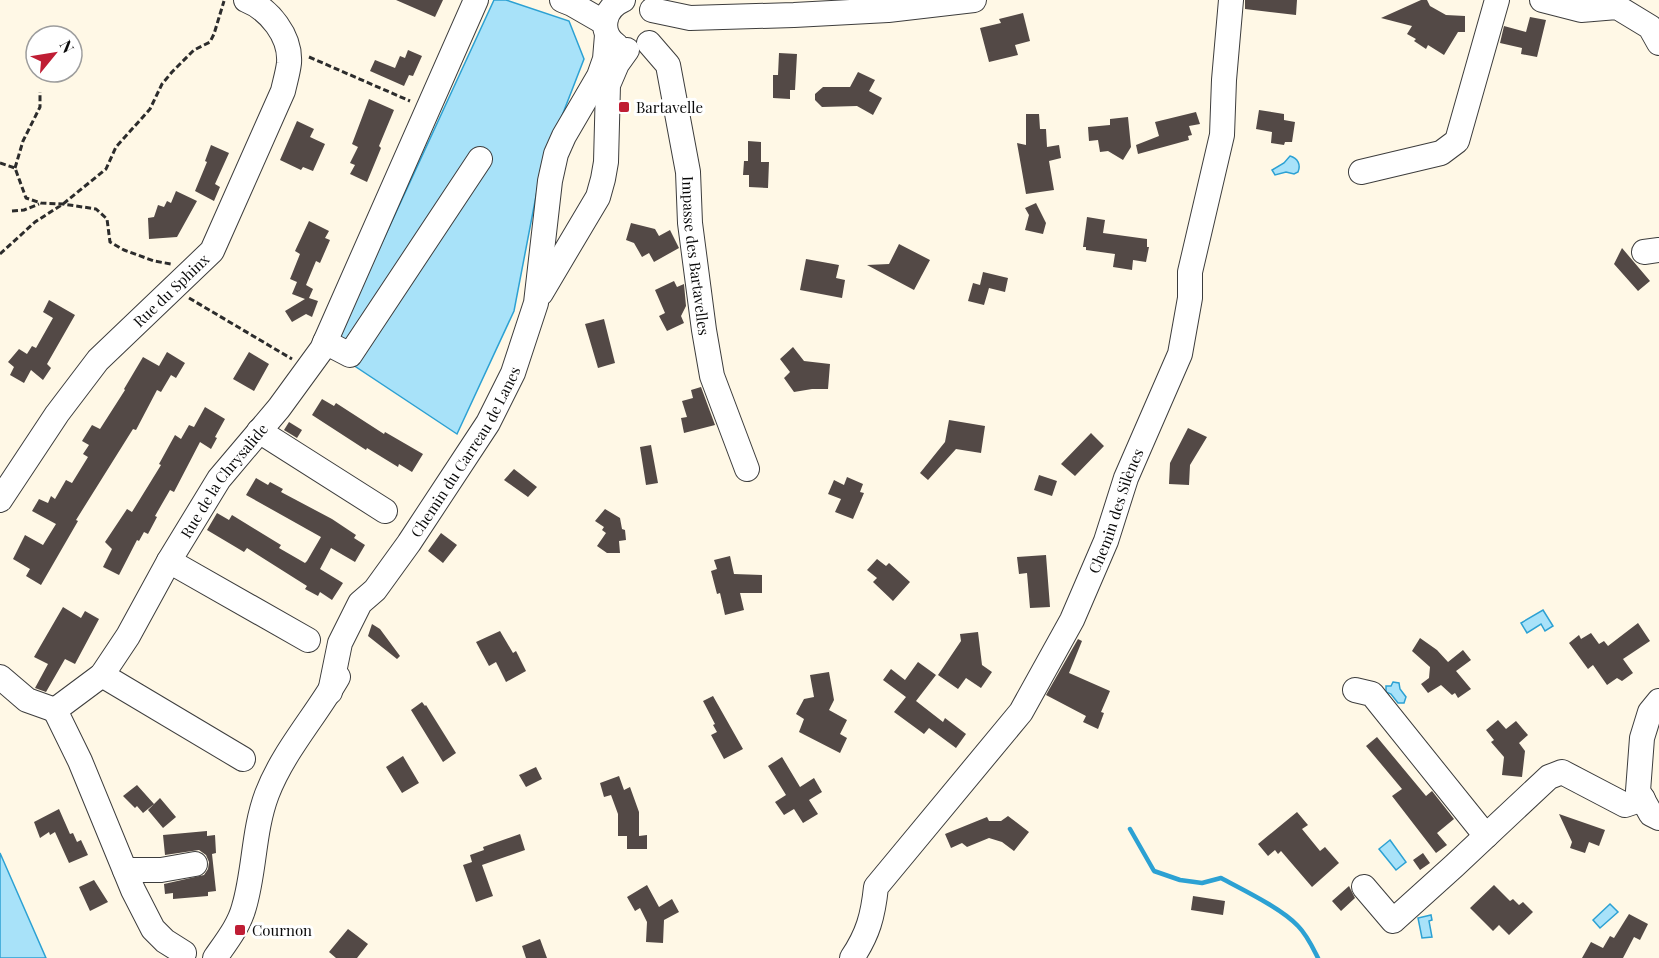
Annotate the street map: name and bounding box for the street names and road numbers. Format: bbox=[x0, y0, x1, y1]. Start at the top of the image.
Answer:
street label: Impasse des Bartavelles bbox=[678, 176, 715, 337]
street label: Rue du Sphinx bbox=[129, 249, 213, 331]
street label: Chemin du Carreau de Lanes bbox=[406, 364, 524, 541]
street label: Rue de la Chrysalide bbox=[175, 419, 272, 542]
street label: Chemin des Silènes bbox=[1083, 445, 1148, 576]

